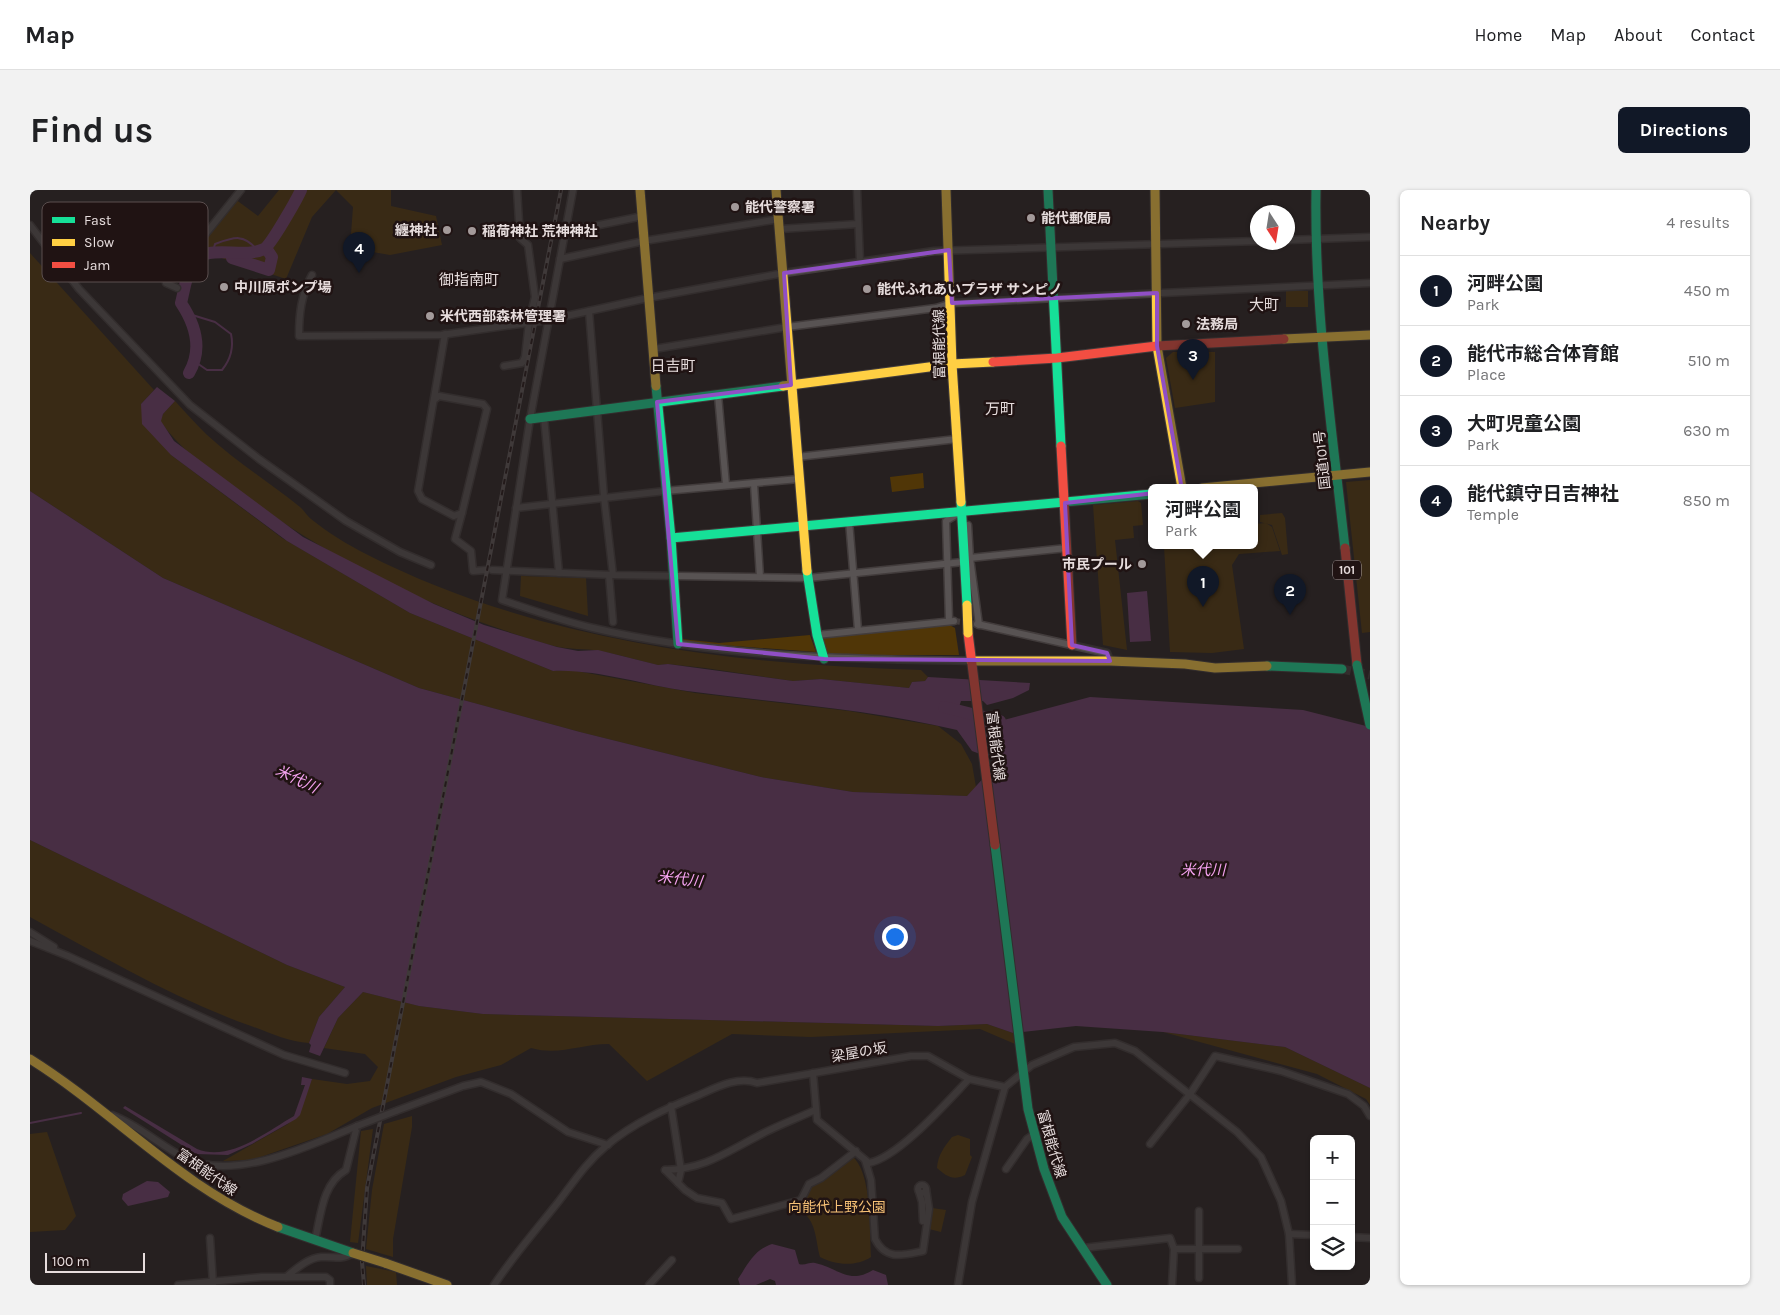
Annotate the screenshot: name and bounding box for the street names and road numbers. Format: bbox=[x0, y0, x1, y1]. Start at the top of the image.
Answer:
street label: 富根能代線 bbox=[930, 309, 949, 379]
street label: 国道101号 bbox=[1311, 429, 1334, 490]
road number: 101 bbox=[1333, 560, 1361, 580]
street label: 富根能代線 bbox=[983, 710, 1008, 782]
street label: 梁屋の坂 bbox=[830, 1039, 888, 1066]
street label: 富根能代線 bbox=[1034, 1108, 1069, 1180]
street label: 富根能代線 bbox=[173, 1145, 240, 1199]

